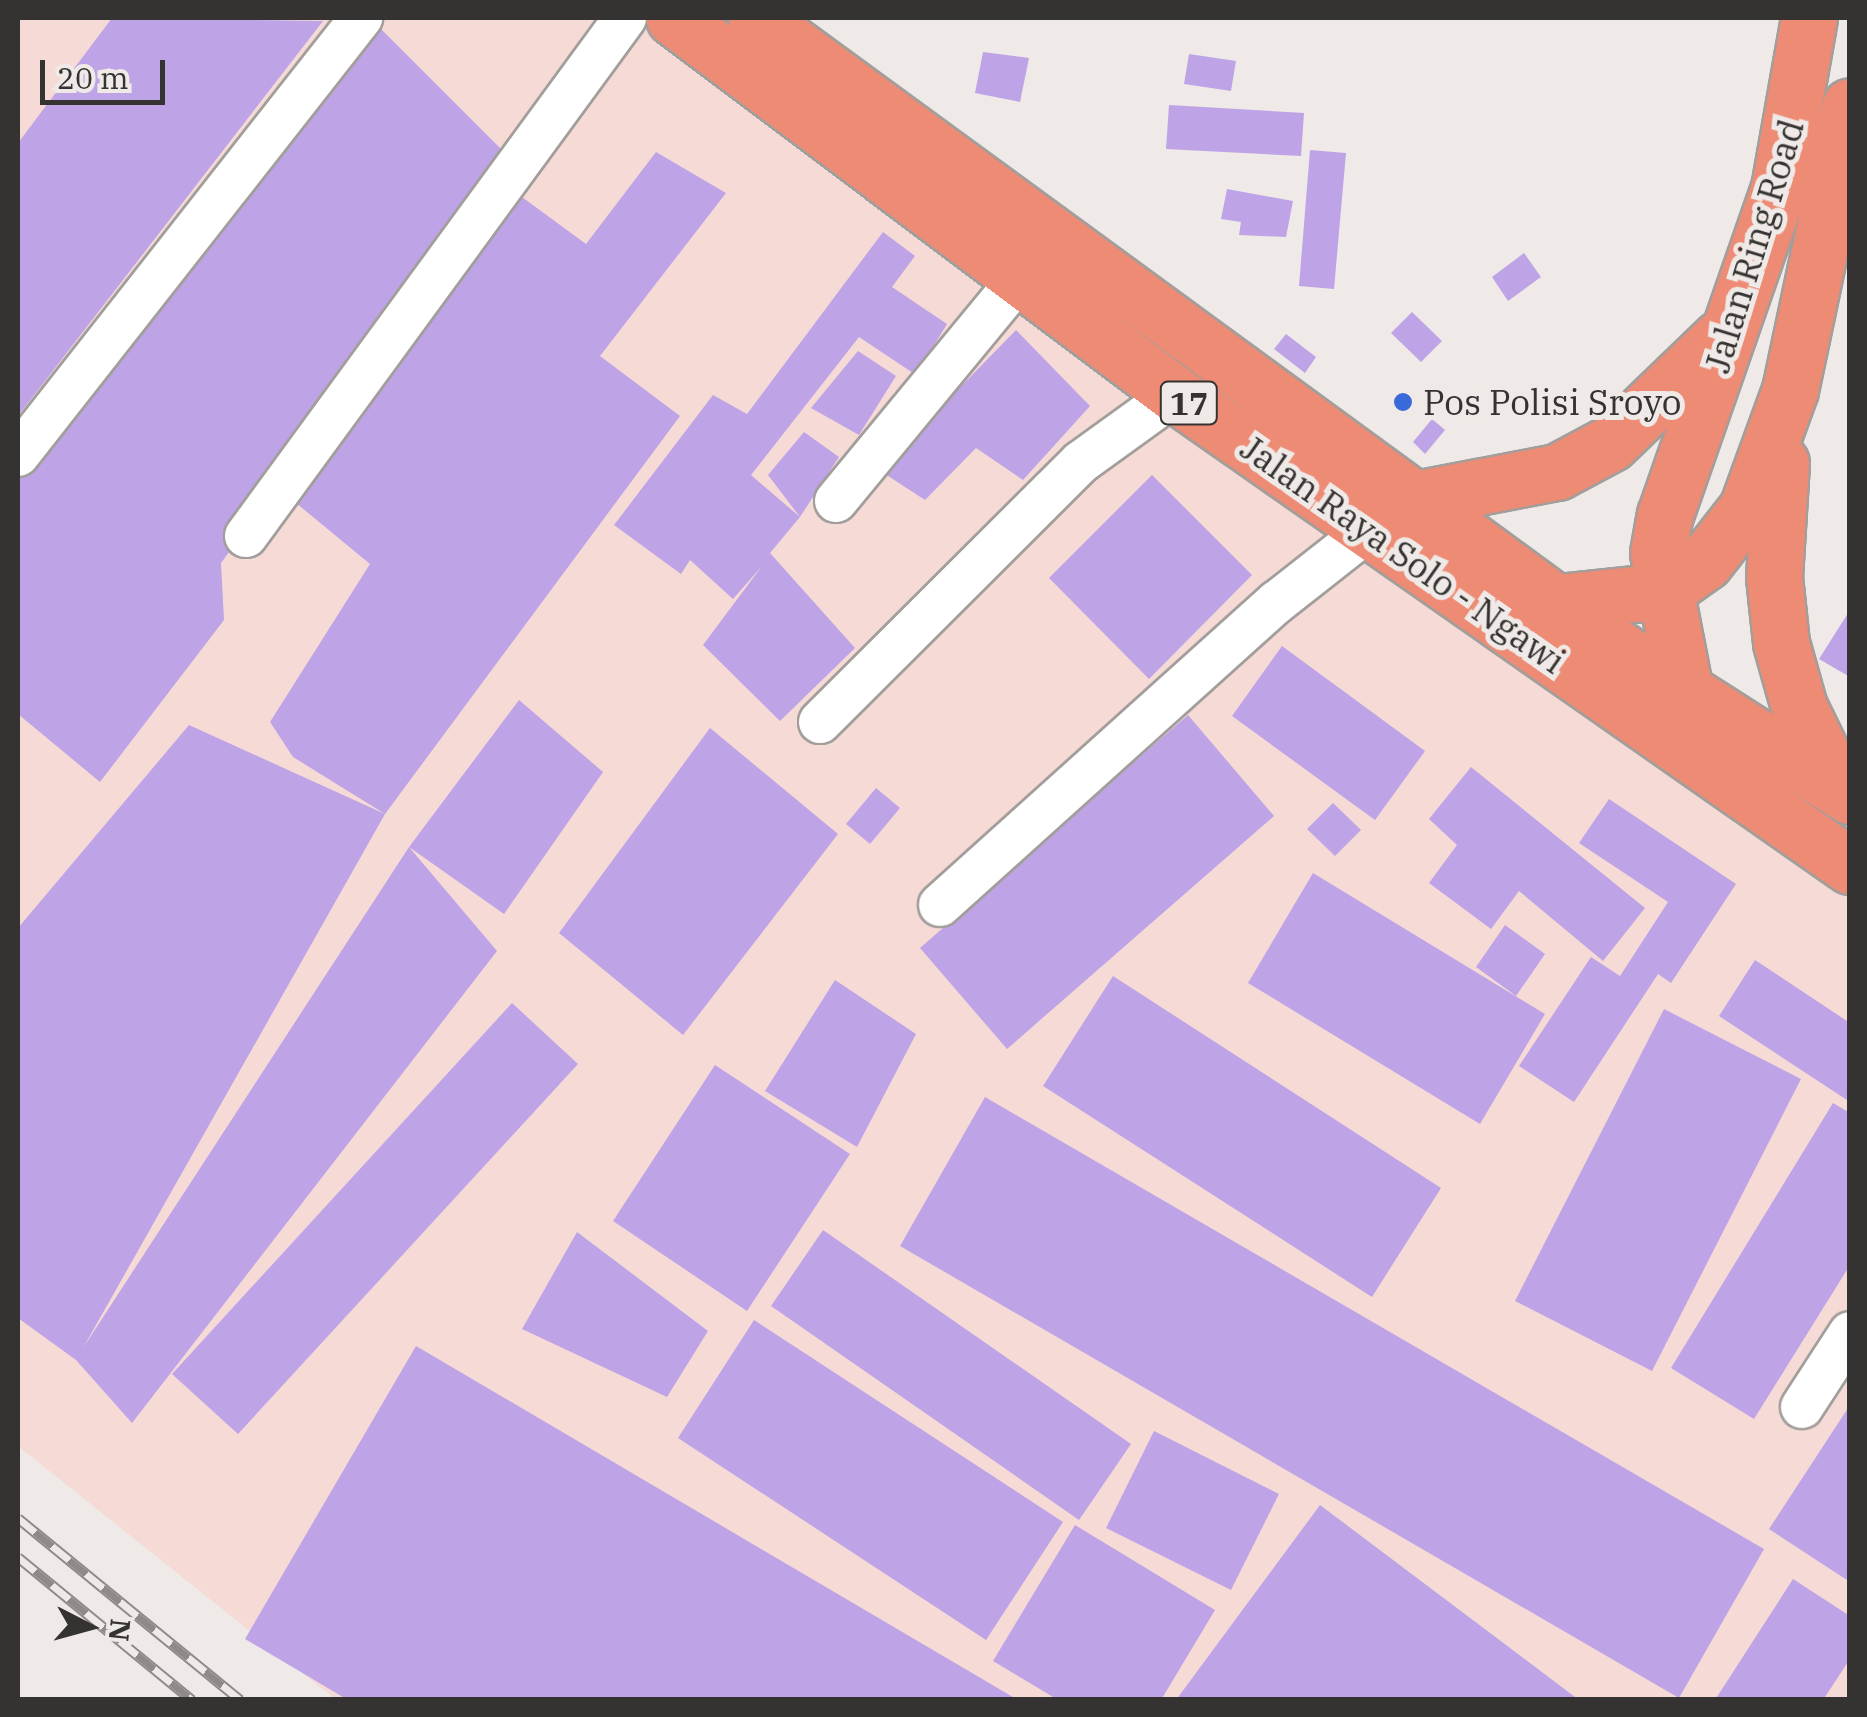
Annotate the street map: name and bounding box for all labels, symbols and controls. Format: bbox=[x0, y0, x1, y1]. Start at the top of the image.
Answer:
scale bar bbox=[45, 40, 170, 102]
text: 20 m bbox=[57, 58, 129, 97]
street label: Jalan Ring Road bbox=[1696, 114, 1812, 378]
road number: 17 bbox=[1159, 376, 1219, 430]
place label: Pos Polisi Sroyo bbox=[1423, 381, 1682, 423]
marker: Pos Polisi Sroyo bbox=[1392, 391, 1414, 413]
street label: Jalan Raya Solo - Ngawi bbox=[1233, 426, 1573, 682]
north arrow bbox=[40, 1577, 140, 1677]
text: N bbox=[101, 1617, 140, 1643]

